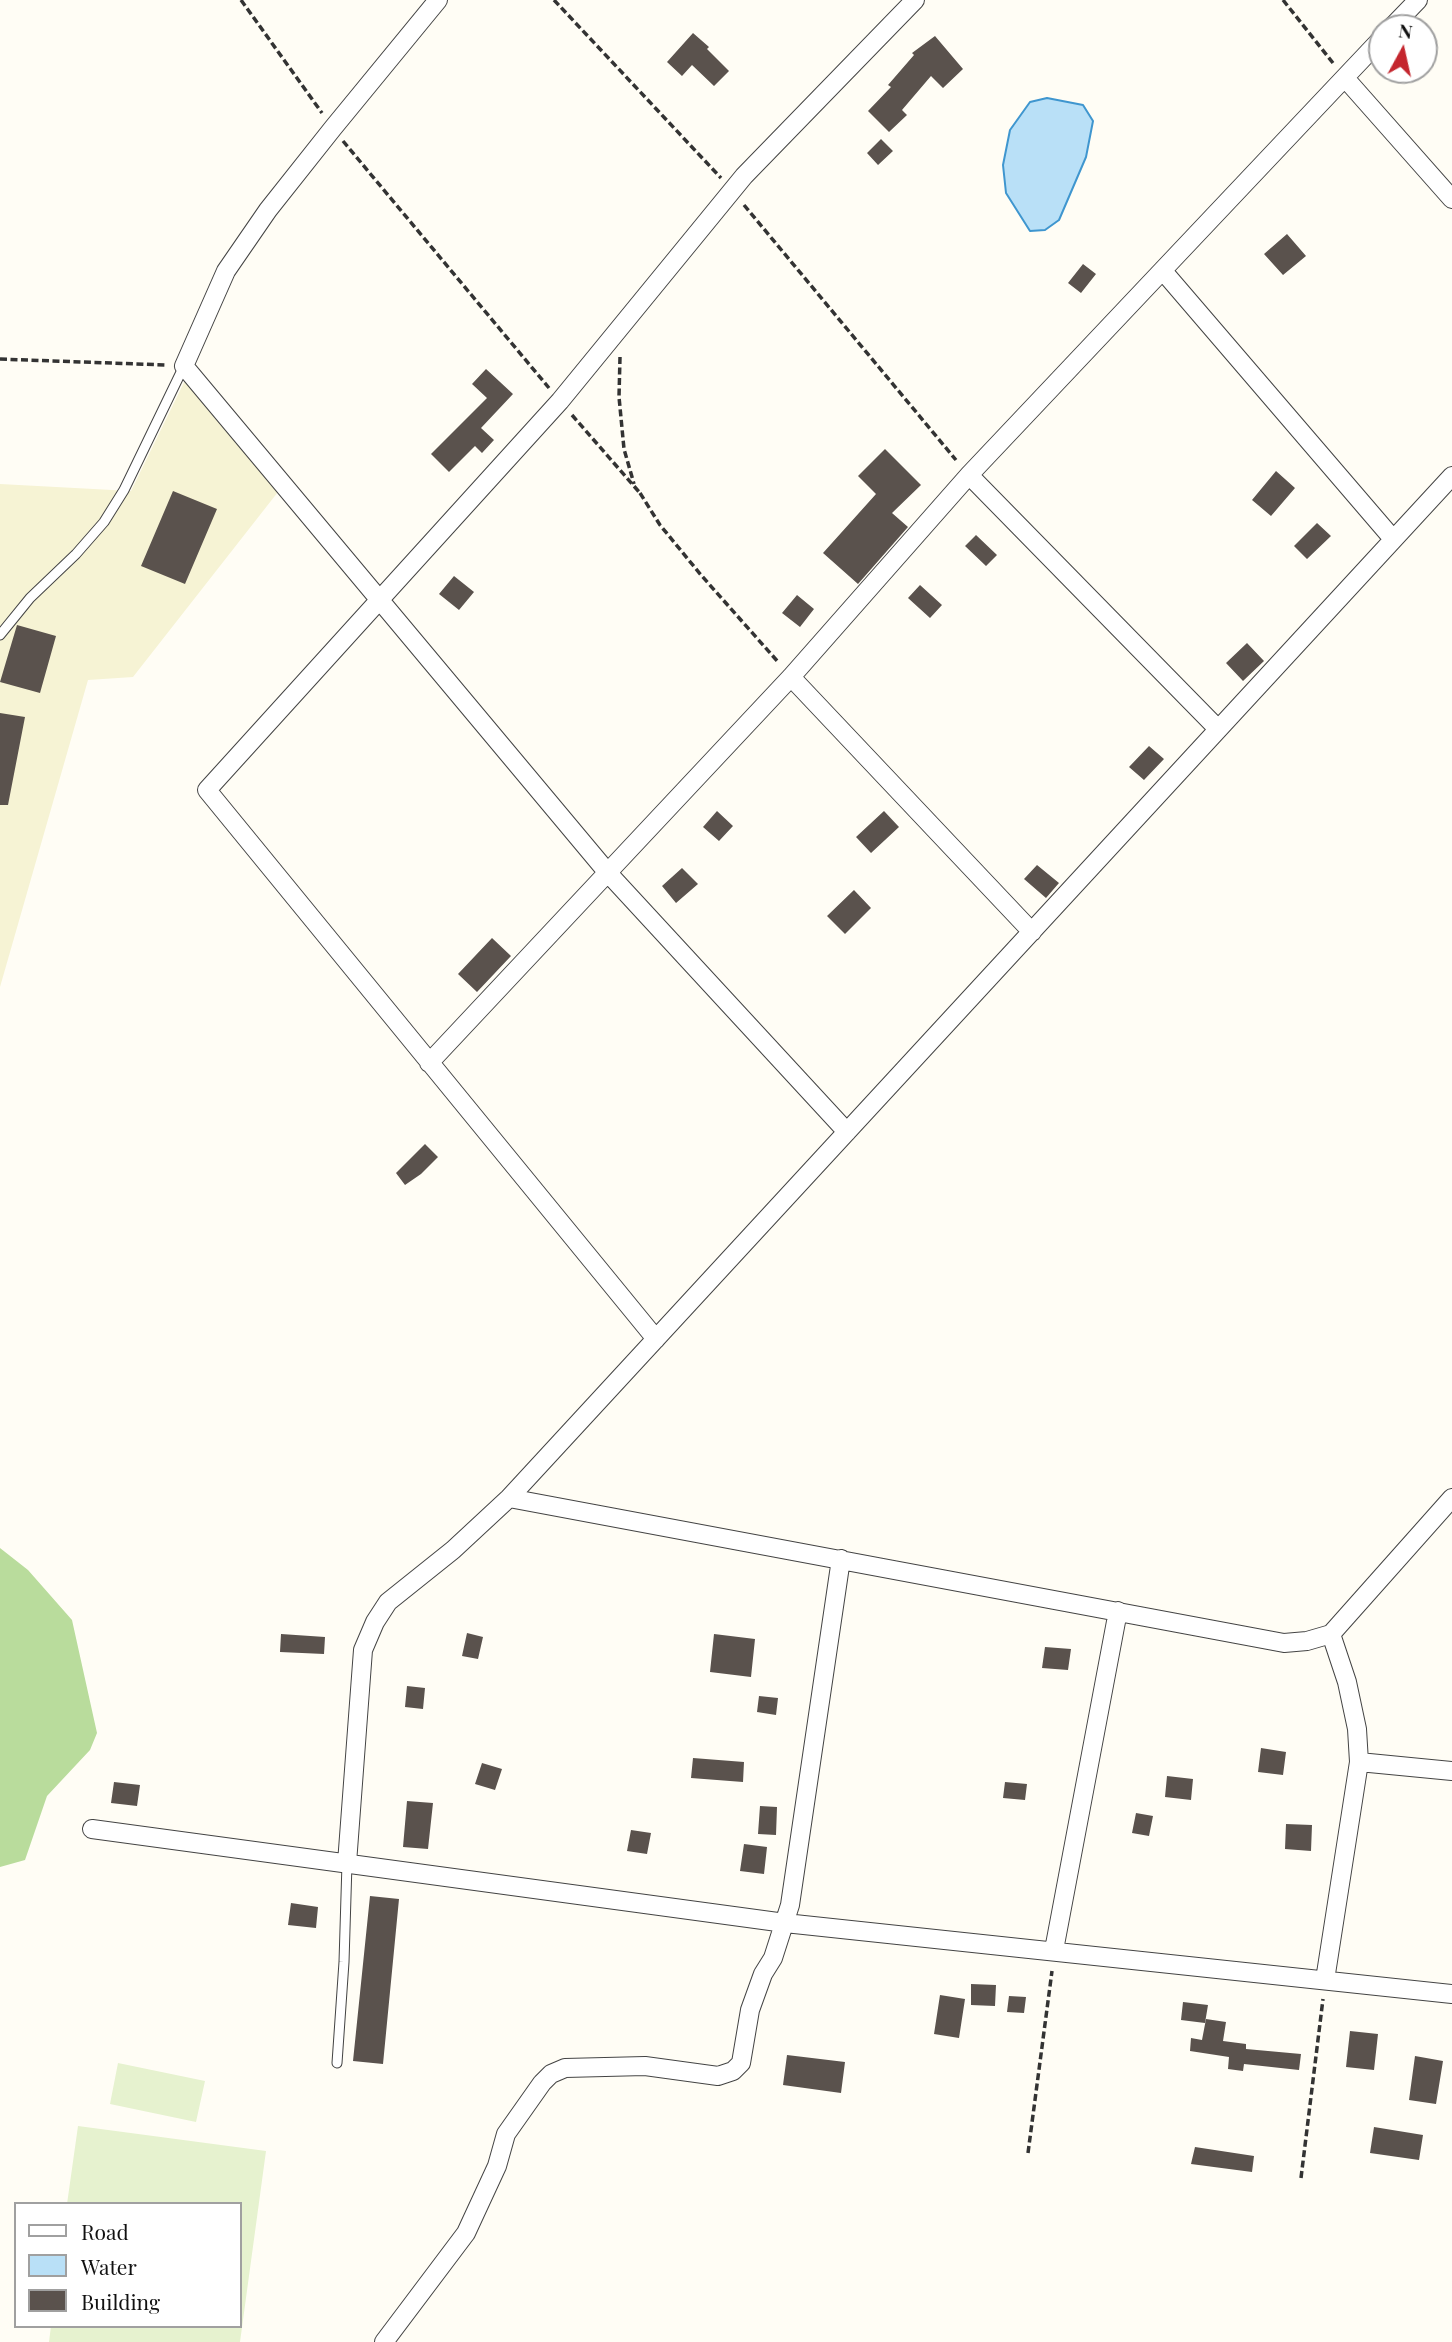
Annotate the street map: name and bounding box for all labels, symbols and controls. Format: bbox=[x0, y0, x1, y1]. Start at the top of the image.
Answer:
north arrow bbox=[1368, 14, 1438, 84]
text: N bbox=[1397, 16, 1414, 44]
legend bbox=[14, 2202, 242, 2328]
text: Road bbox=[81, 2217, 129, 2245]
text: Water bbox=[81, 2252, 137, 2280]
text: Building bbox=[81, 2287, 160, 2315]

